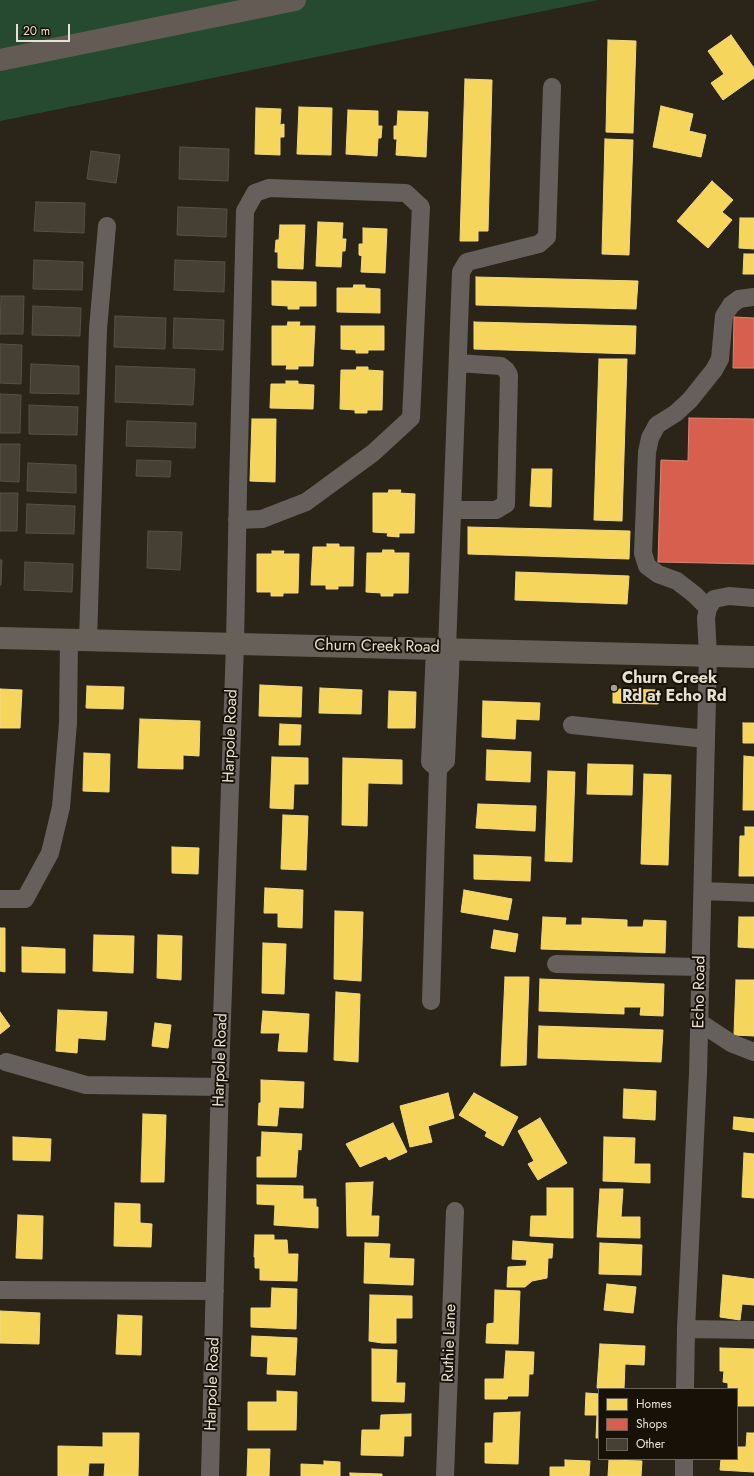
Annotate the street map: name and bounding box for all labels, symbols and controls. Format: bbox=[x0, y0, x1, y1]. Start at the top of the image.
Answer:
scale bar bbox=[18, 16, 72, 42]
text: 20 m bbox=[23, 22, 50, 40]
street label: Churn Creek Road bbox=[314, 636, 440, 658]
place label: Churn Creek Rd at Echo Rd bbox=[622, 669, 727, 707]
marker: Churn Creek Rd at Echo Rd bbox=[609, 683, 619, 693]
street label: Harpole Road bbox=[220, 689, 242, 783]
street label: Echo Road bbox=[690, 955, 710, 1029]
street label: Harpole Road bbox=[210, 1013, 232, 1107]
street label: Ruthie Lane bbox=[439, 1304, 461, 1382]
street label: Harpole Road bbox=[202, 1337, 224, 1431]
legend bbox=[598, 1388, 738, 1460]
text: Homes bbox=[636, 1395, 672, 1413]
text: Shops bbox=[636, 1415, 667, 1433]
text: Other bbox=[636, 1435, 665, 1453]

